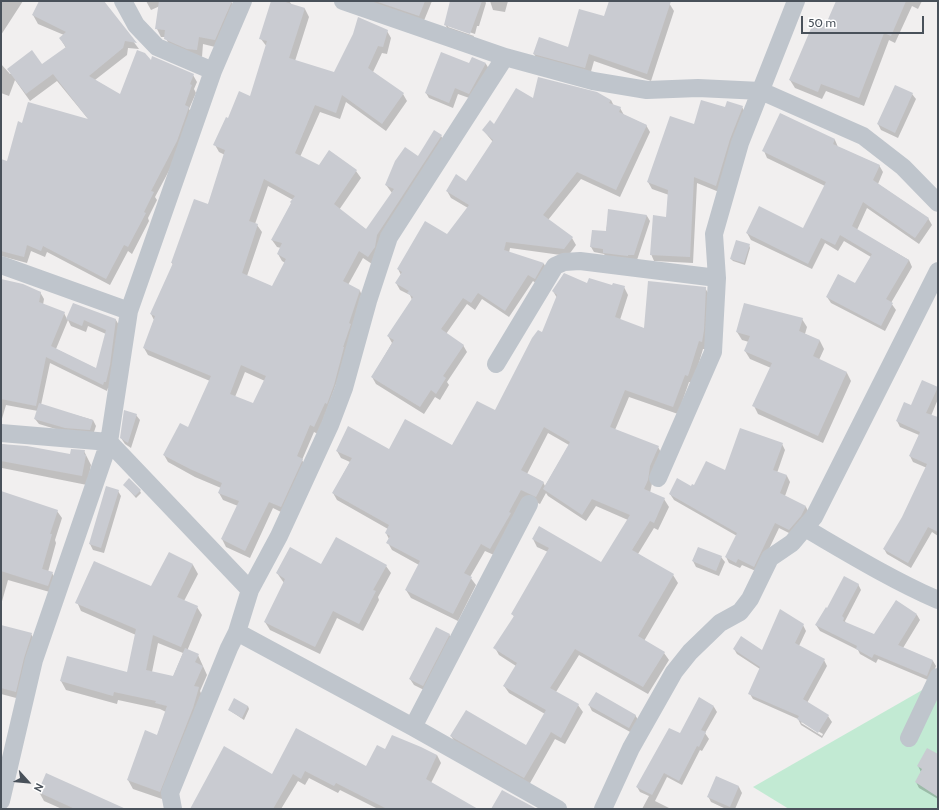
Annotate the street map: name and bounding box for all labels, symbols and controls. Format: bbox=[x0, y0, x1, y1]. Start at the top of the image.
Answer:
scale bar bbox=[803, 8, 926, 34]
text: 50 m bbox=[808, 15, 836, 30]
north arrow bbox=[8, 762, 48, 802]
text: N bbox=[31, 781, 47, 794]

